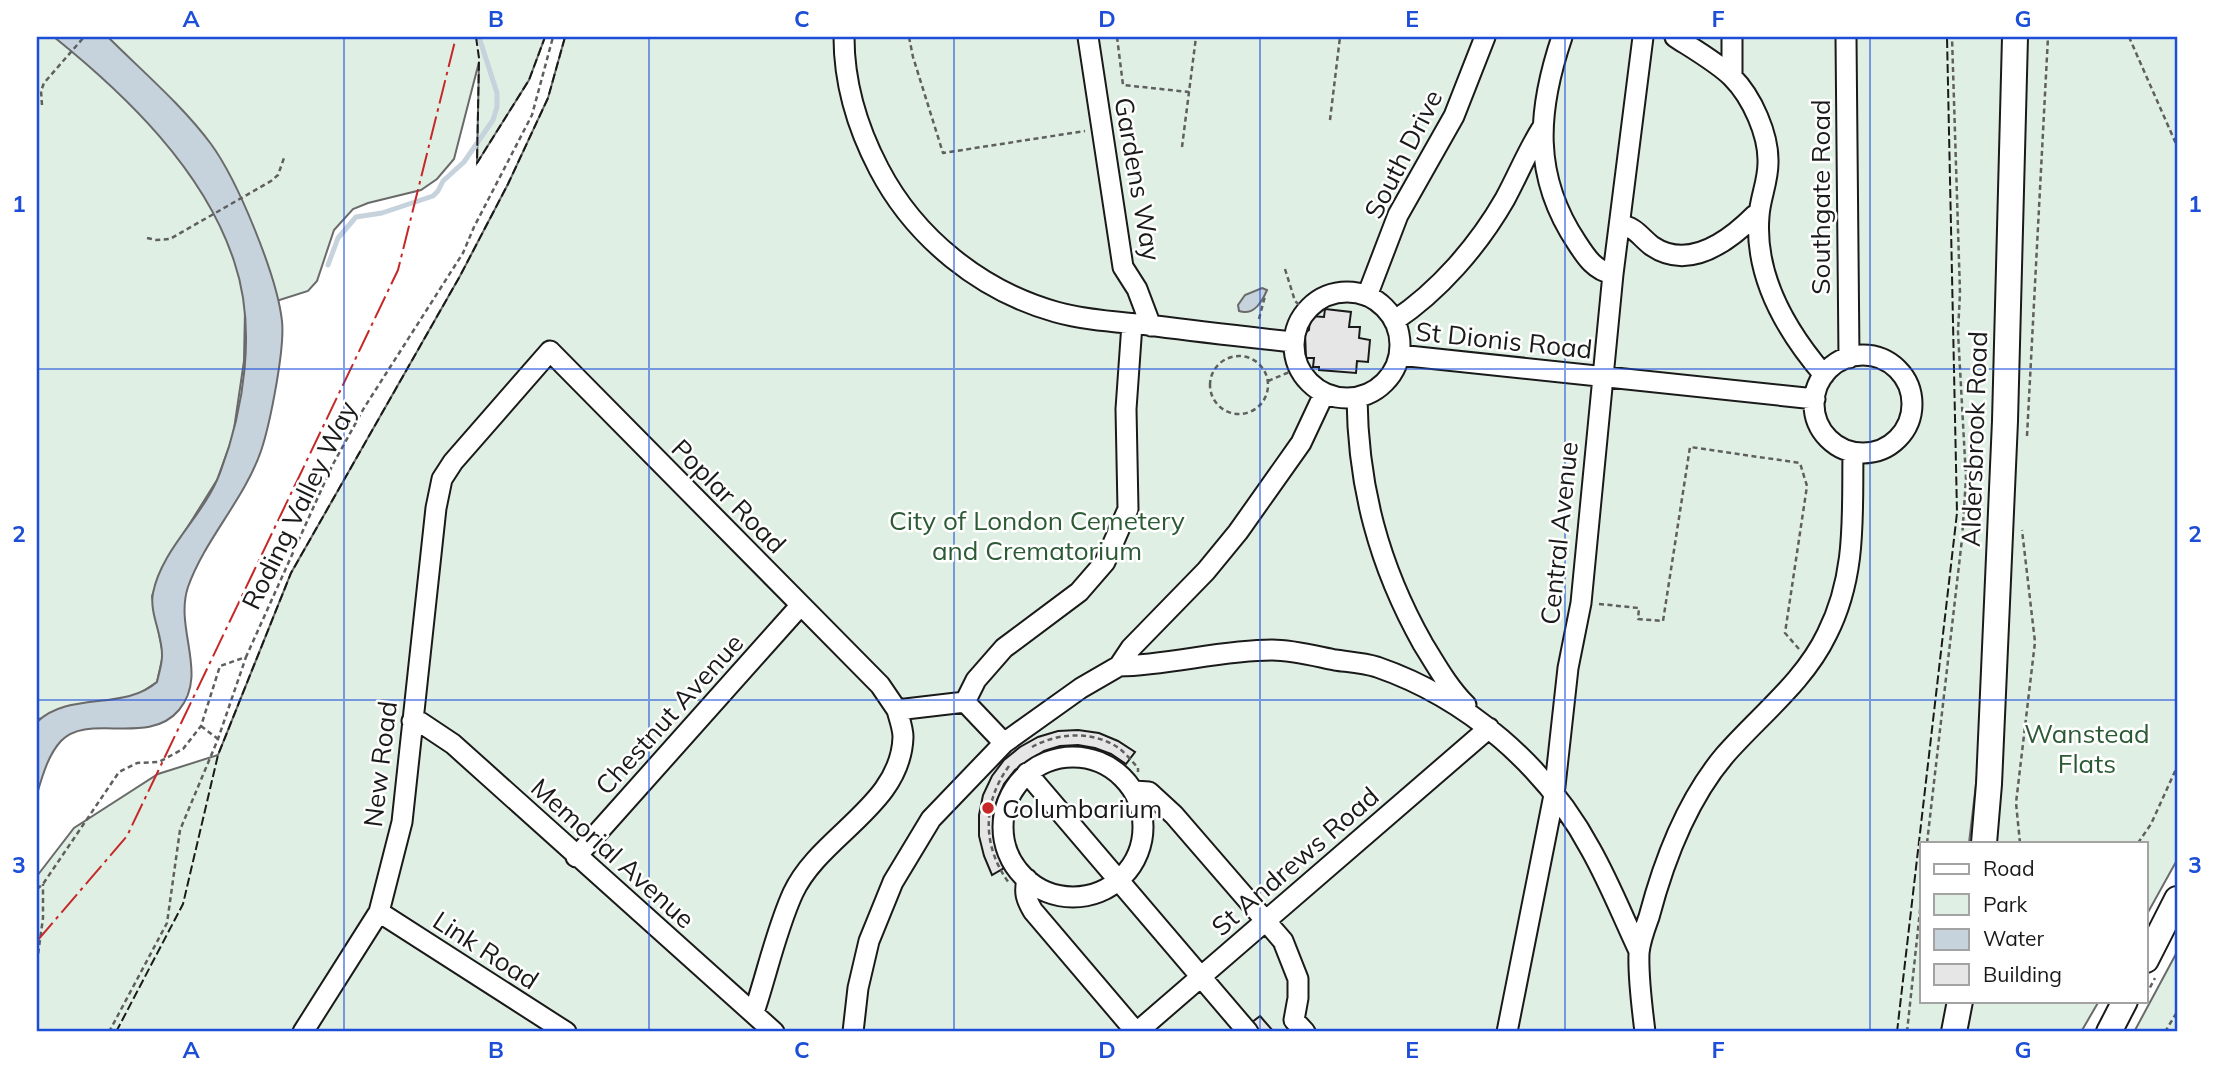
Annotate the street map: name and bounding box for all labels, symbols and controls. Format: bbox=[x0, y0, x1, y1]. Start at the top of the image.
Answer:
text: A bbox=[182, 4, 200, 33]
text: B bbox=[488, 4, 504, 33]
text: C bbox=[794, 4, 810, 33]
text: D bbox=[1098, 4, 1116, 33]
text: E bbox=[1405, 4, 1419, 33]
text: F bbox=[1711, 4, 1725, 33]
text: G bbox=[2014, 4, 2032, 33]
street label: South Drive bbox=[1357, 84, 1449, 224]
street label: Gardens Way bbox=[1107, 95, 1169, 263]
street label: Southgate Road bbox=[1804, 99, 1837, 295]
text: 1 bbox=[12, 189, 26, 218]
text: 1 bbox=[2188, 189, 2202, 218]
street label: St Dionis Road bbox=[1414, 314, 1594, 366]
street label: Aldersbrook Road bbox=[1954, 331, 1994, 547]
street label: Roding Valley Way bbox=[234, 395, 364, 615]
street label: Poplar Road bbox=[665, 432, 793, 560]
street label: Central Avenue bbox=[1533, 440, 1585, 626]
park label: City of London Cemetery and Crematorium bbox=[889, 504, 1185, 567]
text: 2 bbox=[12, 519, 26, 548]
text: 2 bbox=[2188, 519, 2202, 548]
street label: Chestnut Avenue bbox=[588, 627, 750, 801]
street label: New Road bbox=[356, 699, 404, 829]
park label: Wanstead Flats bbox=[2024, 717, 2150, 780]
street label: Memorial Avenue bbox=[524, 771, 702, 935]
street label: St Andrews Road bbox=[1205, 779, 1385, 943]
place label: Columbarium bbox=[1002, 792, 1162, 825]
marker: Columbarium bbox=[980, 800, 996, 816]
legend bbox=[1920, 842, 2148, 1002]
text: 3 bbox=[12, 850, 26, 879]
text: 3 bbox=[2188, 850, 2202, 879]
text: Road bbox=[1983, 855, 2034, 881]
text: Park bbox=[1983, 891, 2027, 917]
street label: Link Road bbox=[427, 904, 545, 996]
text: Water bbox=[1983, 925, 2044, 951]
text: Building bbox=[1983, 961, 2062, 987]
text: A bbox=[182, 1035, 200, 1064]
text: B bbox=[488, 1035, 504, 1064]
text: C bbox=[794, 1035, 810, 1064]
text: D bbox=[1098, 1035, 1116, 1064]
text: E bbox=[1405, 1035, 1419, 1064]
text: F bbox=[1711, 1035, 1725, 1064]
text: G bbox=[2014, 1035, 2032, 1064]

